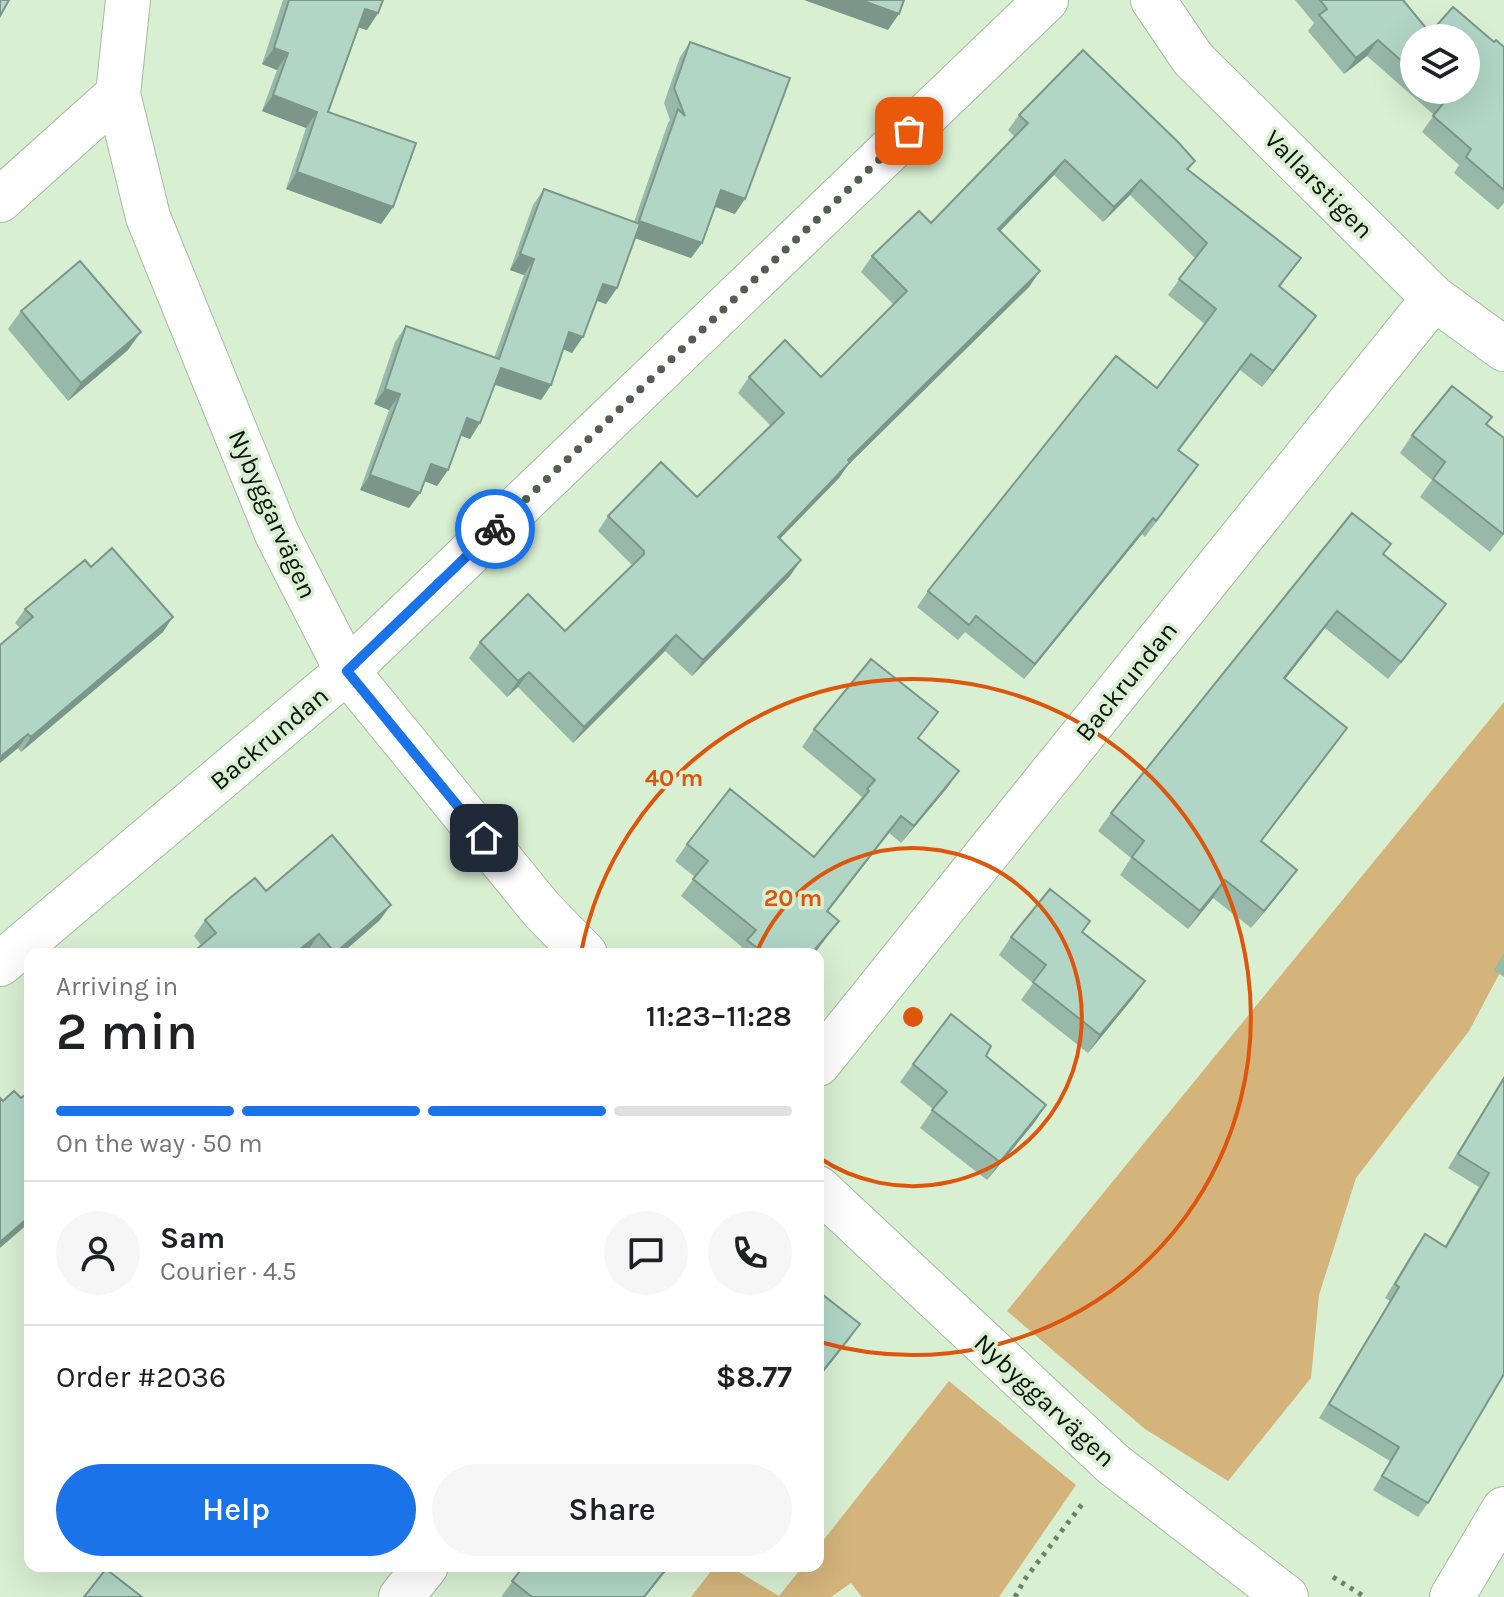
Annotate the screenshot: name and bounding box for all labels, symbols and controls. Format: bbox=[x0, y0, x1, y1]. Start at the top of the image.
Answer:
map controls bbox=[1400, 24, 1480, 104]
button: layers bbox=[1400, 24, 1480, 104]
pin bbox=[875, 97, 943, 165]
icon: bag bbox=[887, 109, 931, 153]
street label: Vallarstigen bbox=[1258, 123, 1380, 245]
street label: Nybyggarvägen bbox=[222, 425, 324, 603]
courier bbox=[455, 489, 535, 569]
icon: bike bbox=[473, 507, 517, 551]
street label: Backrundan bbox=[1069, 615, 1184, 747]
street label: Backrundan bbox=[204, 680, 335, 797]
text: 40 m bbox=[645, 764, 703, 792]
pin bbox=[450, 804, 518, 872]
icon: home bbox=[462, 816, 506, 860]
text: 20 m bbox=[764, 884, 822, 912]
text: Arriving in bbox=[56, 971, 178, 1002]
text: 11:23–11:28 bbox=[646, 998, 792, 1034]
text: 2 min bbox=[56, 1001, 198, 1062]
centre of rings bbox=[899, 1003, 927, 1031]
text: On the way · 50 m bbox=[56, 1128, 263, 1159]
button: person bbox=[56, 1211, 140, 1295]
button: chat bbox=[604, 1211, 688, 1295]
button: phone bbox=[708, 1211, 792, 1295]
text: Sam bbox=[160, 1220, 225, 1256]
text: Courier · 4.5 bbox=[160, 1256, 297, 1287]
street label: Nybyggarvägen bbox=[968, 1327, 1122, 1474]
text: Order #2036 bbox=[56, 1359, 226, 1395]
text: $8.77 bbox=[716, 1359, 792, 1395]
button: Help bbox=[56, 1464, 416, 1556]
button: Share bbox=[432, 1464, 792, 1556]

